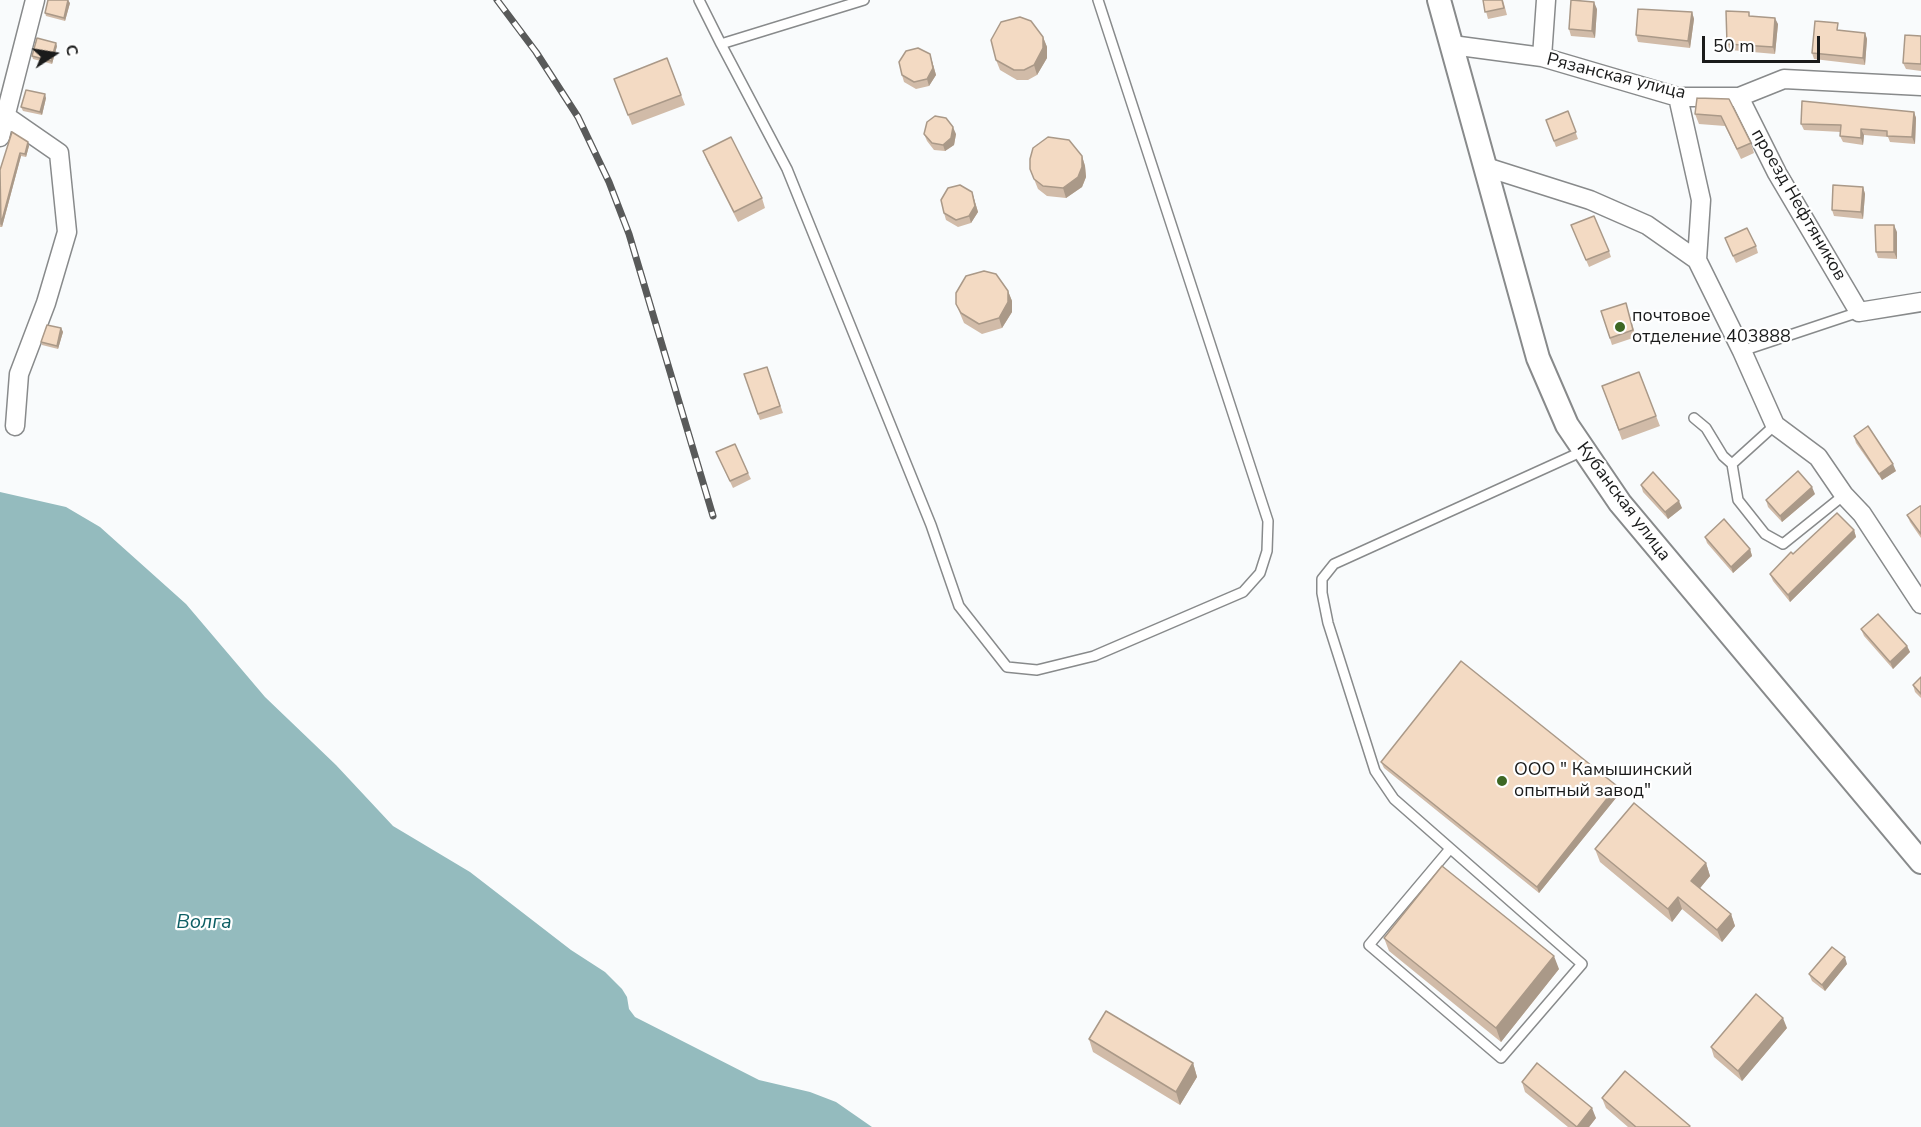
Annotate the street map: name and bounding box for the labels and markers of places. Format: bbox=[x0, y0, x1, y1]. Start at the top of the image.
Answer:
place label: почтовое отделение 403888 bbox=[1632, 306, 1791, 348]
marker: почтовое отделение 403888 bbox=[1613, 320, 1627, 334]
place label: ООО " Камышинский опытный завод" bbox=[1514, 760, 1692, 802]
marker: ООО " Камышинский опытный завод" bbox=[1495, 774, 1509, 788]

